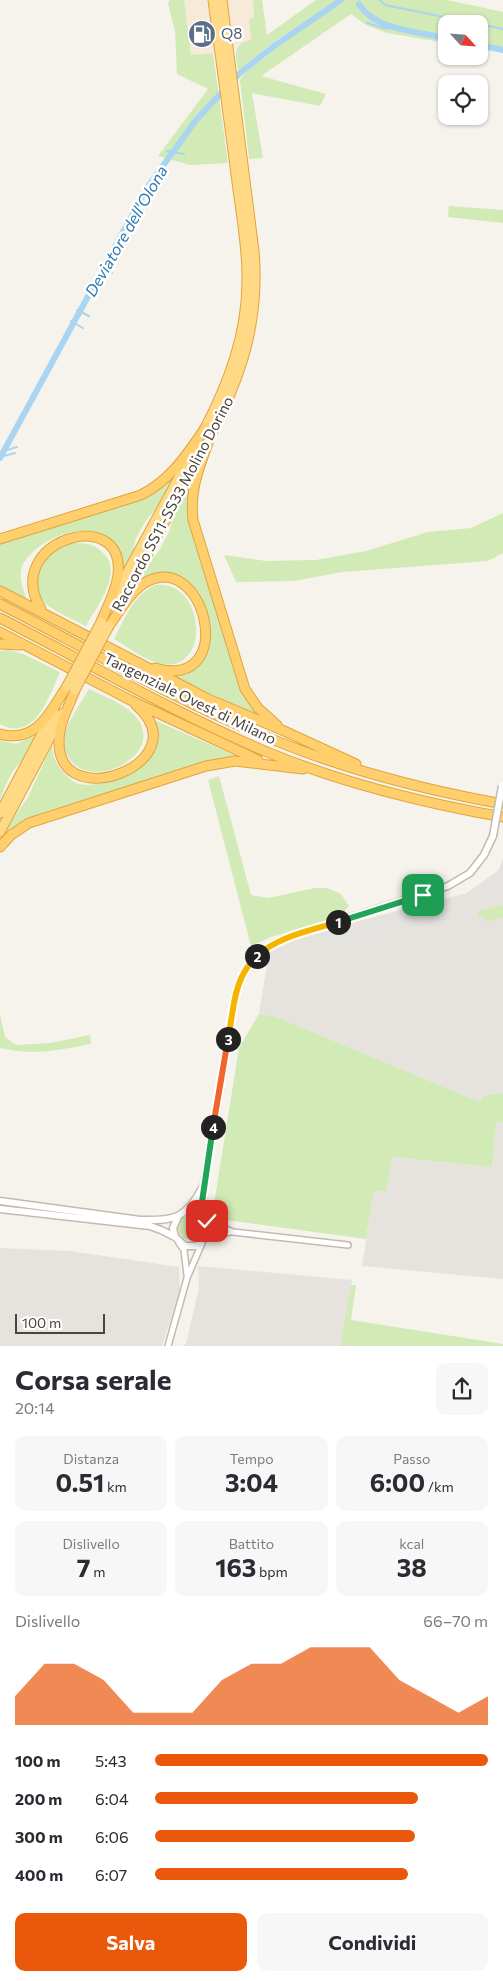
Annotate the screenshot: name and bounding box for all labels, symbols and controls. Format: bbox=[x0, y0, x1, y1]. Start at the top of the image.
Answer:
north arrow bbox=[438, 15, 488, 65]
map controls bbox=[438, 15, 488, 125]
fuel station icon: Q8 bbox=[187, 19, 217, 49]
place label: Q8 bbox=[221, 24, 242, 42]
button: locate bbox=[438, 75, 488, 125]
water label: Deviatore dell'Olona bbox=[80, 162, 171, 299]
street label: Raccordo SS11-SS33 Molino Dorino bbox=[108, 393, 237, 614]
street label: Tangenziale Ovest di Milano bbox=[101, 649, 279, 748]
pin bbox=[402, 874, 444, 916]
icon: arrive bbox=[409, 881, 437, 909]
pin: 1 bbox=[326, 910, 350, 934]
text: 1 bbox=[335, 914, 342, 931]
pin: 2 bbox=[244, 944, 270, 968]
text: 2 bbox=[254, 948, 261, 965]
pin: 3 bbox=[216, 1026, 240, 1052]
text: 3 bbox=[224, 1031, 233, 1048]
pin: 4 bbox=[200, 1114, 226, 1140]
text: 4 bbox=[209, 1119, 218, 1136]
pin bbox=[186, 1200, 228, 1242]
icon: check bbox=[193, 1207, 221, 1235]
scale bar bbox=[15, 1311, 105, 1334]
text: 100 m bbox=[22, 1314, 61, 1331]
text: Corsa serale bbox=[15, 1362, 171, 1396]
button: share bbox=[436, 1363, 488, 1415]
text: 20:14 bbox=[15, 1398, 54, 1417]
text: Distanza bbox=[63, 1450, 119, 1467]
text: Tempo bbox=[229, 1450, 274, 1467]
text: Passo bbox=[393, 1450, 430, 1467]
text: 0.51 bbox=[56, 1467, 104, 1497]
text: 3:04 bbox=[225, 1467, 278, 1497]
text: 6:00 bbox=[370, 1467, 425, 1497]
text: km bbox=[104, 1478, 127, 1495]
text: /km bbox=[425, 1478, 454, 1495]
text: Dislivello bbox=[63, 1535, 120, 1552]
text: Battito bbox=[229, 1535, 274, 1552]
text: kcal bbox=[399, 1535, 424, 1552]
text: 7 bbox=[77, 1552, 91, 1582]
text: 163 bbox=[215, 1552, 256, 1582]
text: 38 bbox=[397, 1552, 427, 1582]
text: m bbox=[91, 1563, 105, 1580]
text: bpm bbox=[256, 1563, 288, 1580]
text: Dislivello bbox=[15, 1611, 80, 1630]
text: 66–70 m bbox=[423, 1611, 488, 1630]
text: 100 m bbox=[15, 1751, 61, 1770]
text: 5:43 bbox=[95, 1751, 127, 1770]
text: 200 m bbox=[15, 1789, 62, 1808]
text: 6:04 bbox=[95, 1789, 129, 1808]
text: 300 m bbox=[15, 1827, 63, 1846]
text: 6:06 bbox=[95, 1827, 129, 1846]
text: 400 m bbox=[15, 1865, 63, 1884]
text: 6:07 bbox=[95, 1865, 127, 1884]
button: Salva bbox=[15, 1913, 247, 1971]
button: Condividi bbox=[257, 1913, 488, 1971]

